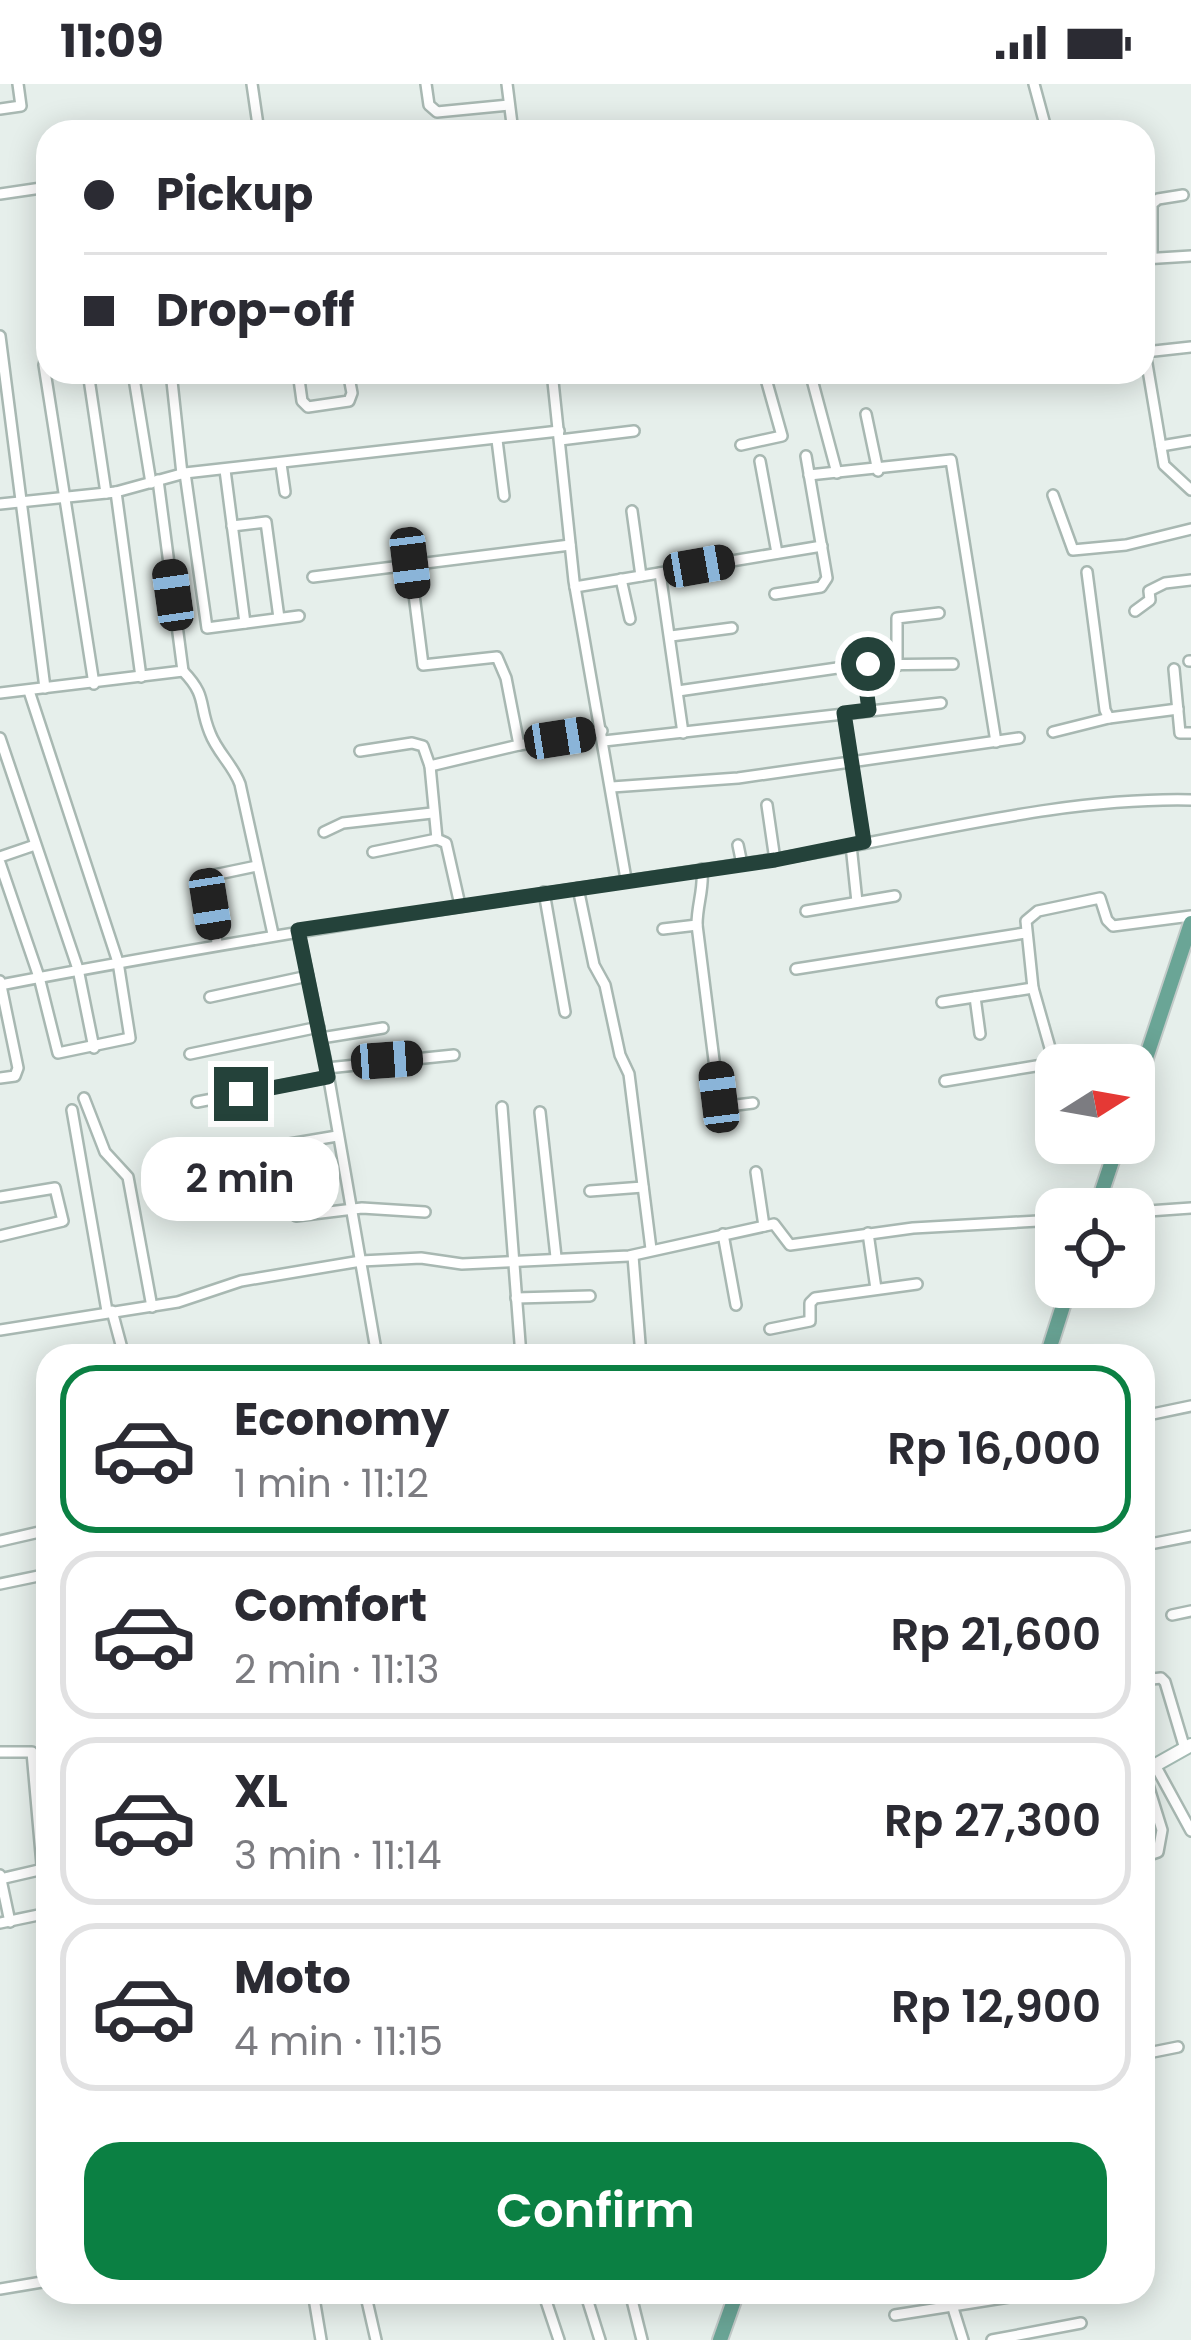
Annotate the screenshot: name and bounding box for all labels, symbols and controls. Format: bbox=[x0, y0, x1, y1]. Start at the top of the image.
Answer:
text: 11:09 bbox=[60, 10, 164, 73]
text: Pickup bbox=[156, 163, 313, 226]
text: Drop-off bbox=[156, 279, 354, 342]
car bbox=[388, 525, 432, 601]
car bbox=[660, 542, 738, 590]
car bbox=[150, 557, 196, 633]
route start bbox=[841, 637, 895, 691]
car bbox=[522, 715, 598, 761]
car bbox=[187, 866, 233, 942]
car bbox=[350, 1040, 424, 1080]
north arrow bbox=[1035, 1044, 1155, 1164]
map controls bbox=[1035, 1044, 1155, 1308]
car bbox=[697, 1059, 741, 1135]
route end bbox=[214, 1067, 268, 1121]
callout: 2 min bbox=[142, 1136, 340, 1220]
text: 2 min bbox=[185, 1151, 295, 1206]
button: locate bbox=[1035, 1188, 1155, 1308]
text: Economy bbox=[234, 1388, 449, 1451]
icon: car bbox=[90, 1395, 198, 1503]
text: Rp 16,000 bbox=[887, 1417, 1101, 1480]
text: 1 min · 11:12 bbox=[234, 1456, 429, 1511]
text: Comfort bbox=[234, 1574, 427, 1637]
icon: car bbox=[90, 1581, 198, 1689]
text: Rp 21,600 bbox=[890, 1603, 1101, 1666]
text: 2 min · 11:13 bbox=[234, 1642, 439, 1697]
text: XL bbox=[234, 1760, 288, 1823]
icon: car bbox=[90, 1767, 198, 1875]
text: Rp 27,300 bbox=[884, 1789, 1101, 1852]
text: 3 min · 11:14 bbox=[234, 1828, 441, 1883]
text: Moto bbox=[234, 1946, 351, 2009]
icon: car bbox=[90, 1953, 198, 2061]
text: Rp 12,900 bbox=[891, 1975, 1101, 2038]
text: 4 min · 11:15 bbox=[234, 2014, 443, 2069]
button: Confirm bbox=[84, 2142, 1107, 2280]

